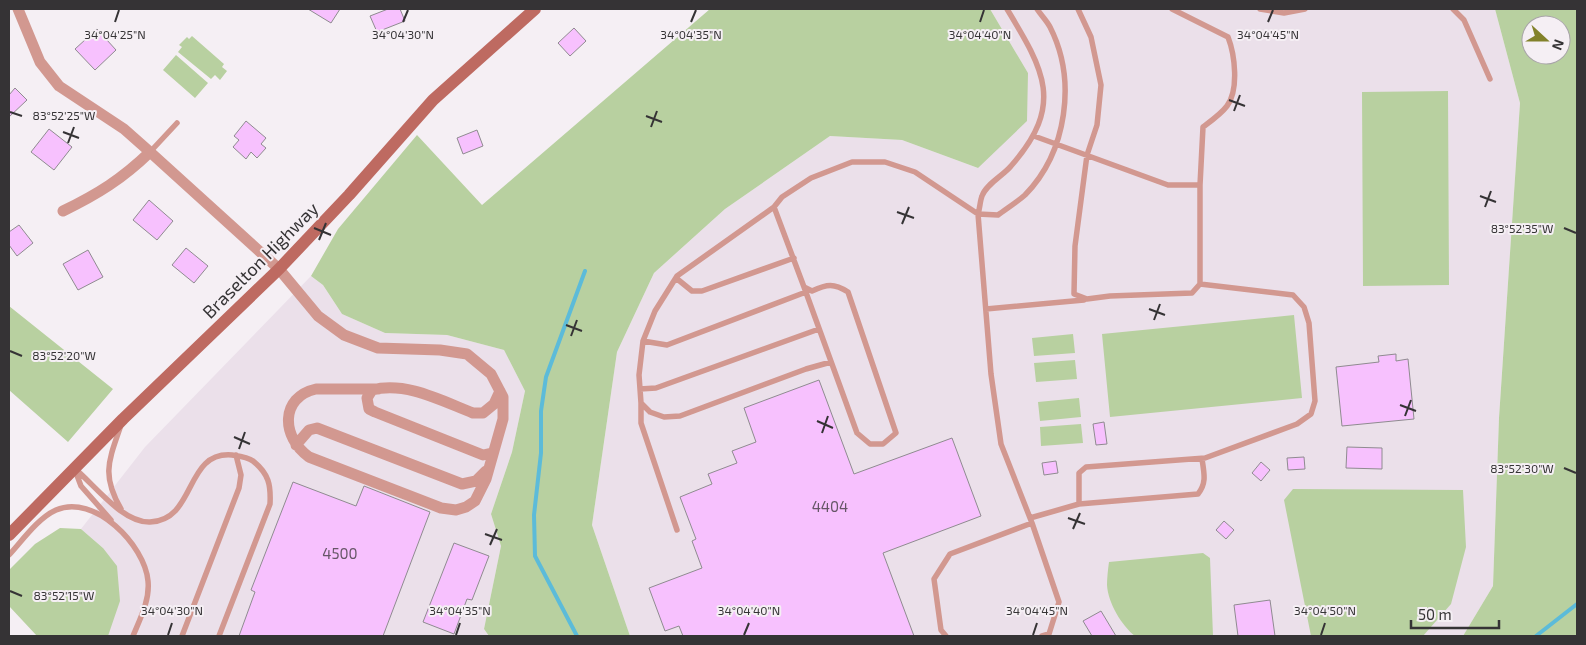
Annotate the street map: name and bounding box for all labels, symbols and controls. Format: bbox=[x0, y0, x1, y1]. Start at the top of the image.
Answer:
north arrow bbox=[1521, 15, 1571, 65]
text: 34°04'25"N bbox=[84, 27, 146, 41]
text: 34°04'30"N bbox=[372, 27, 434, 41]
text: 34°04'35"N bbox=[660, 27, 722, 41]
text: 34°04'40"N bbox=[949, 27, 1011, 41]
text: 34°04'45"N bbox=[1237, 27, 1299, 41]
text: N bbox=[1549, 37, 1568, 53]
text: 83°52'25"W bbox=[33, 108, 95, 122]
street label: Braselton Highway bbox=[197, 197, 323, 323]
text: 83°52'35"W bbox=[1491, 221, 1553, 235]
text: 83°52'20"W bbox=[32, 348, 96, 362]
text: 83°52'30"W bbox=[1490, 461, 1554, 475]
house number: 4404 bbox=[812, 497, 848, 515]
house number: 4500 bbox=[322, 544, 358, 562]
text: 83°52'15"W bbox=[34, 588, 94, 602]
scale bar bbox=[1411, 598, 1498, 630]
text: 34°04'30"N bbox=[141, 603, 203, 617]
text: 34°04'35"N bbox=[429, 603, 491, 617]
text: 34°04'40"N bbox=[718, 603, 780, 617]
text: 34°04'45"N bbox=[1006, 603, 1068, 617]
text: 34°04'50"N bbox=[1294, 603, 1356, 617]
text: 50 m bbox=[1418, 605, 1452, 623]

